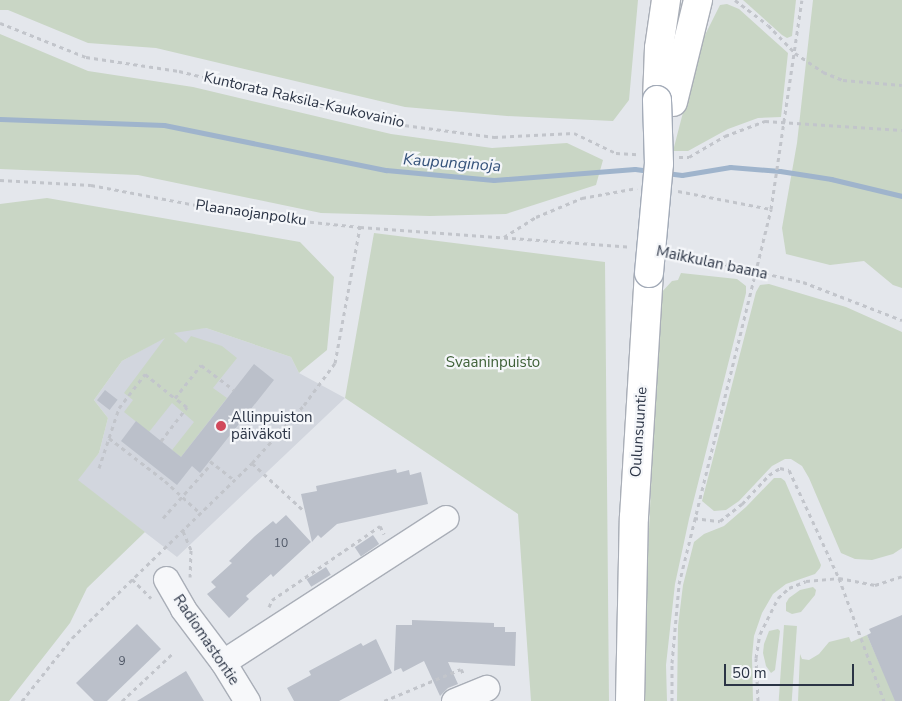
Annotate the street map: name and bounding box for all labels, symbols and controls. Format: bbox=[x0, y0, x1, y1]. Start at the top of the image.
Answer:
street label: Kuntorata Raksila-Kaukovainio bbox=[202, 68, 406, 132]
water label: Kaupunginoja bbox=[402, 150, 502, 176]
street label: Plaanaojanpolku bbox=[194, 196, 308, 230]
street label: Maikkulan baana bbox=[655, 242, 769, 284]
park label: Svaaninpuisto bbox=[446, 354, 540, 372]
street label: Oulunsuuntie bbox=[627, 386, 651, 478]
place label: Allinpuiston päiväkoti bbox=[231, 408, 313, 443]
marker: Allinpuiston päiväkoti bbox=[215, 420, 227, 432]
house number: 10 bbox=[274, 537, 288, 551]
street label: Radiomastontie bbox=[169, 591, 243, 689]
scale bar bbox=[727, 654, 857, 686]
house number: 9 bbox=[118, 655, 126, 669]
text: 50 m bbox=[732, 663, 767, 683]

